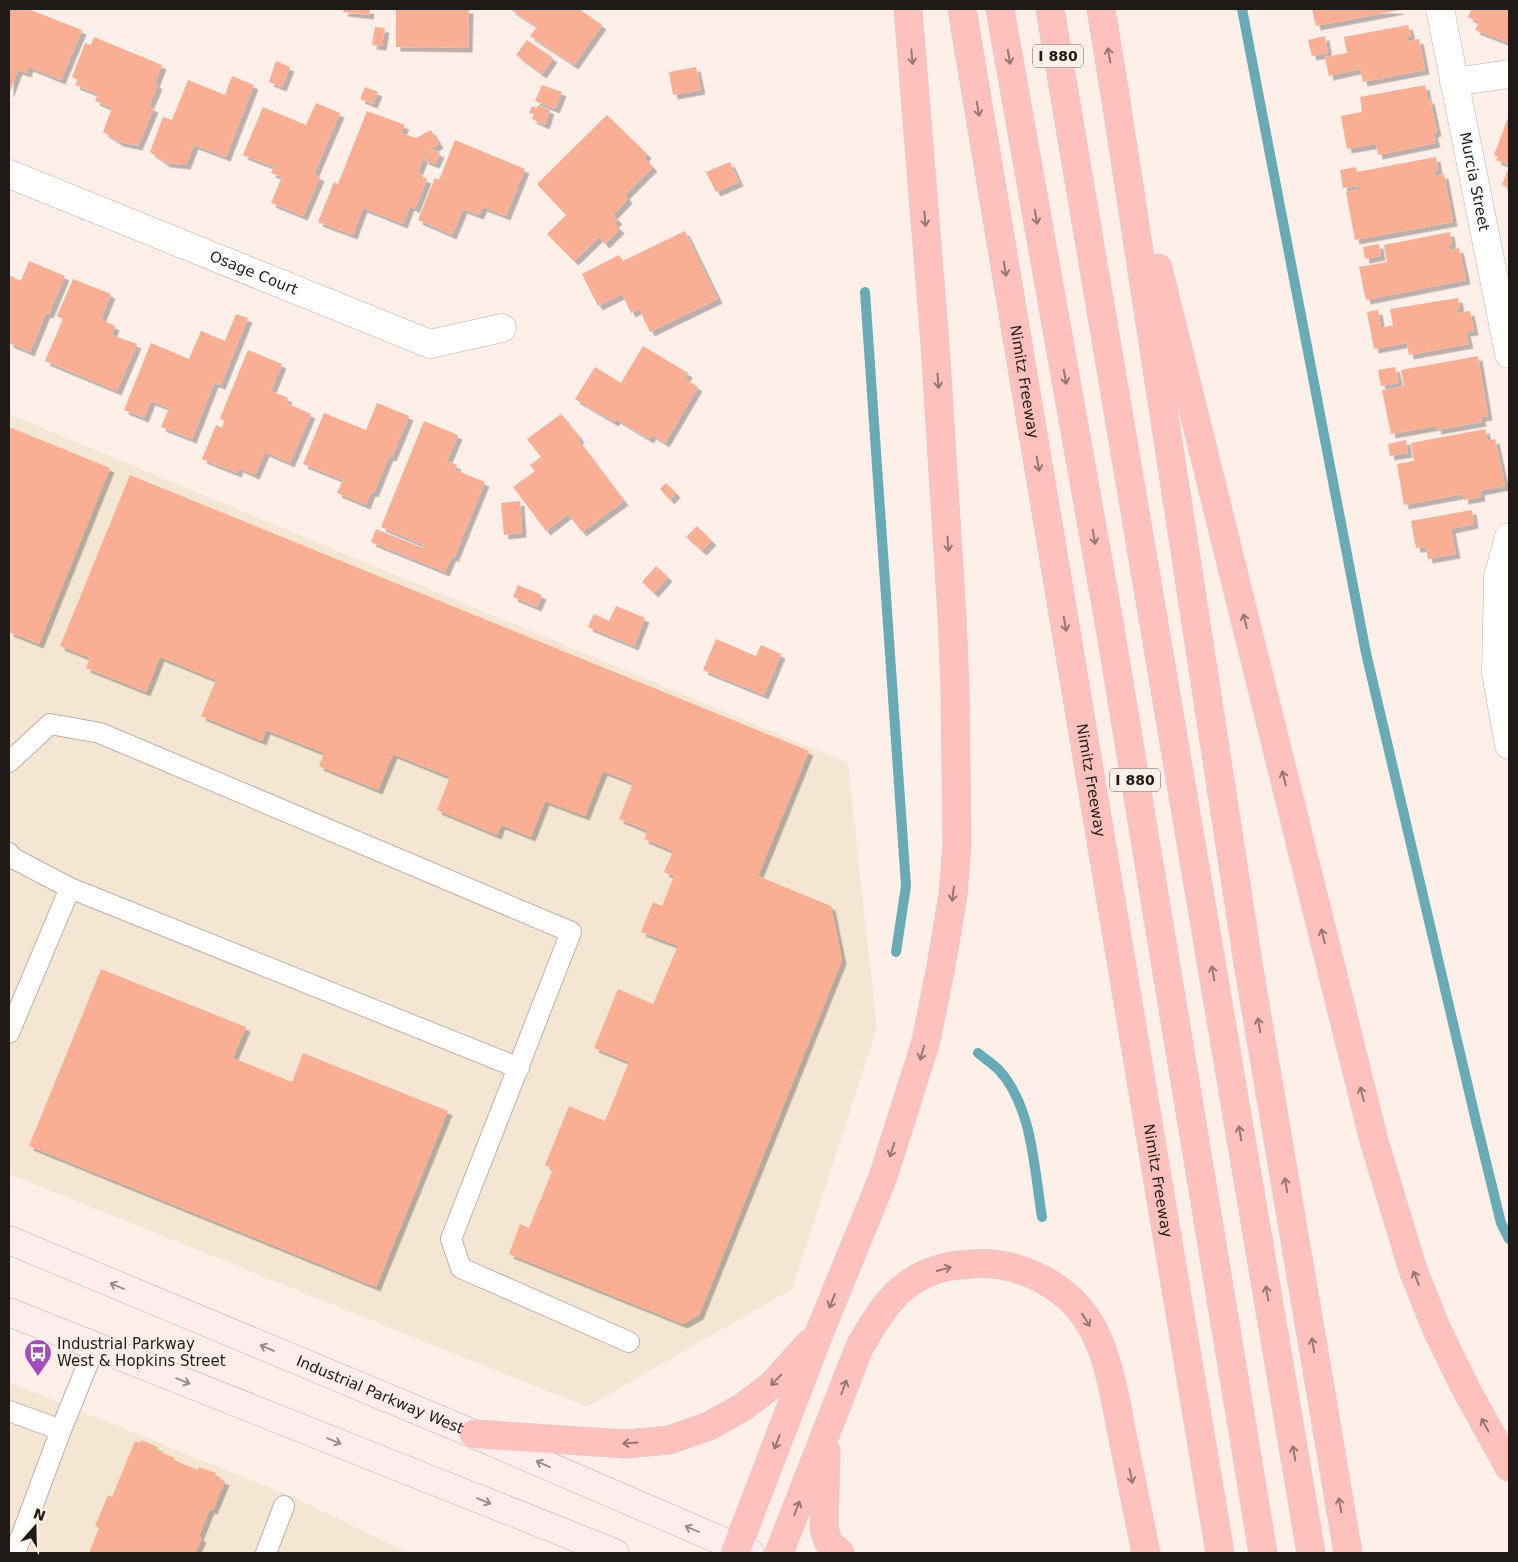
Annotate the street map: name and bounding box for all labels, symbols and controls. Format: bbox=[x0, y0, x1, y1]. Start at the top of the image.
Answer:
road number: I 880 bbox=[1033, 44, 1083, 68]
one-way arrow bbox=[1103, 47, 1113, 63]
one-way arrow bbox=[1004, 48, 1014, 64]
one-way arrow bbox=[907, 49, 917, 65]
one-way arrow bbox=[974, 100, 984, 116]
street label: Murcia Street bbox=[1456, 131, 1493, 233]
one-way arrow bbox=[1032, 209, 1042, 225]
one-way arrow bbox=[920, 211, 930, 227]
street label: Osage Court bbox=[207, 247, 301, 299]
one-way arrow bbox=[1001, 260, 1011, 276]
street label: Nimitz Freeway bbox=[1006, 324, 1043, 440]
one-way arrow bbox=[1060, 369, 1070, 385]
one-way arrow bbox=[933, 373, 942, 389]
one-way arrow bbox=[1033, 455, 1043, 471]
one-way arrow bbox=[1089, 528, 1099, 544]
one-way arrow bbox=[943, 535, 952, 551]
one-way arrow bbox=[1240, 613, 1249, 629]
one-way arrow bbox=[1060, 616, 1070, 632]
street label: Nimitz Freeway bbox=[1073, 722, 1109, 839]
road number: I 880 bbox=[1110, 768, 1160, 792]
one-way arrow bbox=[1279, 771, 1288, 787]
one-way arrow bbox=[948, 886, 958, 902]
one-way arrow bbox=[1318, 928, 1327, 944]
one-way arrow bbox=[1208, 965, 1218, 981]
one-way arrow bbox=[1253, 1017, 1263, 1033]
one-way arrow bbox=[916, 1045, 926, 1061]
one-way arrow bbox=[1357, 1086, 1367, 1102]
street label: Nimitz Freeway bbox=[1139, 1123, 1176, 1239]
one-way arrow bbox=[1235, 1125, 1245, 1141]
one-way arrow bbox=[886, 1142, 896, 1158]
one-way arrow bbox=[1280, 1177, 1290, 1193]
one-way arrow bbox=[936, 1263, 952, 1273]
one-way arrow bbox=[1411, 1271, 1421, 1286]
one-way arrow bbox=[110, 1280, 125, 1290]
one-way arrow bbox=[1262, 1286, 1272, 1302]
one-way arrow bbox=[827, 1294, 836, 1309]
one-way arrow bbox=[1082, 1313, 1092, 1327]
place label: Industrial Parkway West & Hopkins Street bbox=[57, 1335, 226, 1370]
one-way arrow bbox=[1307, 1337, 1317, 1353]
bus stop icon: Industrial Parkway West & Hopkins Street bbox=[23, 1338, 53, 1377]
one-way arrow bbox=[260, 1343, 275, 1352]
street label: Industrial Parkway West bbox=[294, 1352, 467, 1438]
one-way arrow bbox=[770, 1374, 782, 1387]
one-way arrow bbox=[175, 1377, 190, 1386]
one-way arrow bbox=[840, 1380, 849, 1395]
one-way arrow bbox=[1480, 1418, 1489, 1433]
one-way arrow bbox=[772, 1434, 781, 1449]
one-way arrow bbox=[325, 1437, 341, 1446]
one-way arrow bbox=[623, 1438, 639, 1447]
one-way arrow bbox=[1289, 1446, 1299, 1462]
one-way arrow bbox=[536, 1459, 551, 1469]
one-way arrow bbox=[1126, 1467, 1136, 1483]
one-way arrow bbox=[476, 1497, 492, 1506]
one-way arrow bbox=[1335, 1498, 1345, 1514]
one-way arrow bbox=[793, 1501, 802, 1516]
north arrow bbox=[10, 1502, 60, 1552]
text: N bbox=[31, 1505, 48, 1524]
one-way arrow bbox=[685, 1524, 700, 1533]

